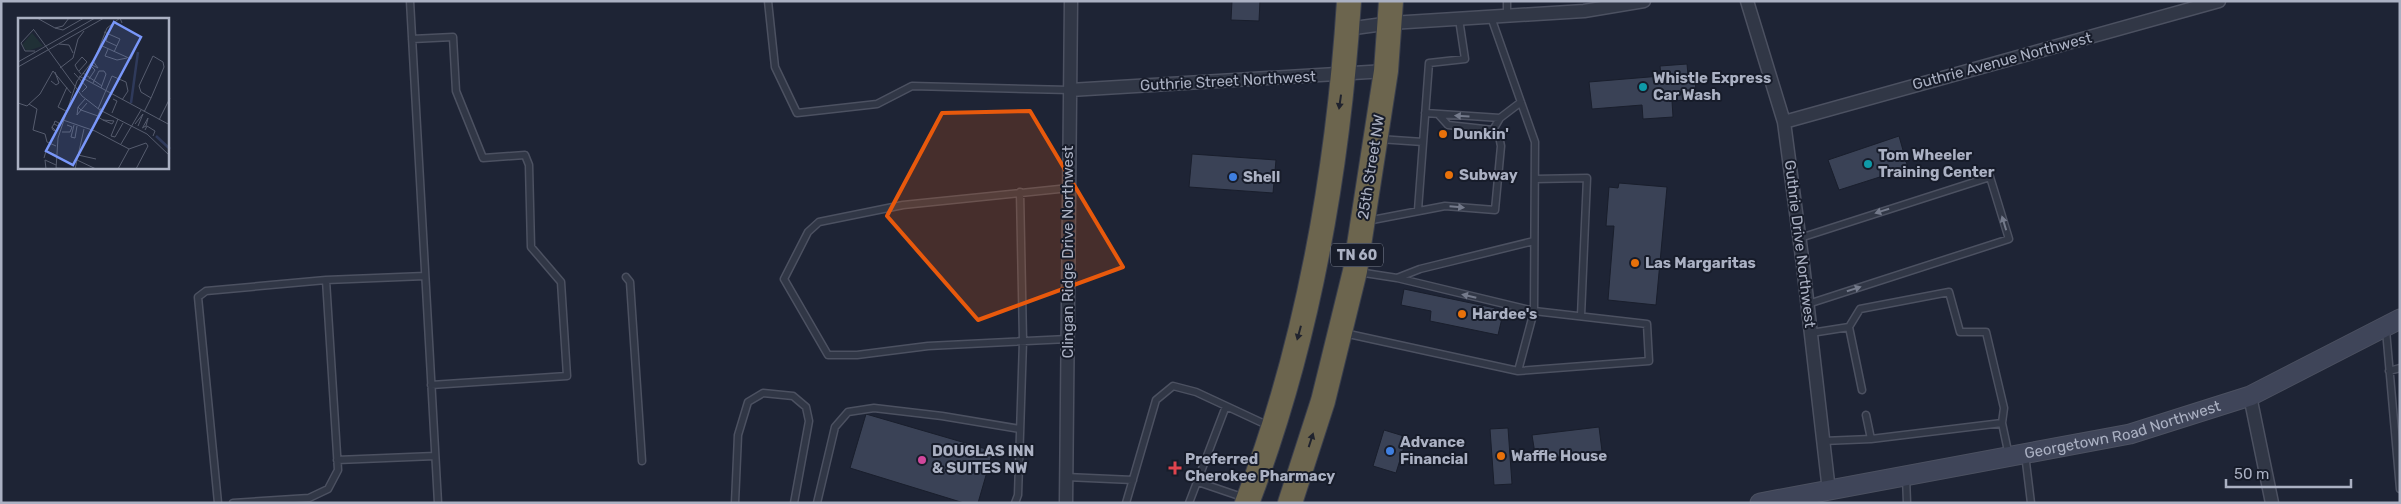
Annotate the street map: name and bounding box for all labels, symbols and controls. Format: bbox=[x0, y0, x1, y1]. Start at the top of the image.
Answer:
inset map bbox=[18, 18, 169, 169]
street label: Guthrie Avenue Northwest bbox=[1910, 28, 2094, 94]
street label: Guthrie Street Northwest bbox=[1140, 67, 1317, 95]
place label: Whistle Express Car Wash bbox=[1653, 69, 1771, 104]
marker: Whistle Express Car Wash bbox=[1637, 81, 1649, 93]
one-way arrow bbox=[1336, 94, 1344, 110]
one-way arrow bbox=[1454, 112, 1470, 120]
street label: 25th Street NW bbox=[1354, 113, 1388, 221]
place label: Dunkin' bbox=[1453, 125, 1509, 143]
marker: Dunkin' bbox=[1437, 128, 1449, 140]
street label: Clingan Ridge Drive Northwest bbox=[1059, 145, 1077, 358]
place label: Tom Wheeler Training Center bbox=[1878, 146, 1995, 181]
marker: Tom Wheeler Training Center bbox=[1862, 158, 1874, 170]
street label: Guthrie Drive Northwest bbox=[1781, 159, 1819, 329]
place label: Subway bbox=[1459, 166, 1518, 184]
place label: Shell bbox=[1243, 168, 1280, 186]
marker: Subway bbox=[1443, 169, 1455, 181]
marker: Shell bbox=[1227, 171, 1239, 183]
one-way arrow bbox=[1449, 203, 1465, 211]
one-way arrow bbox=[1874, 208, 1889, 216]
one-way arrow bbox=[2000, 215, 2008, 230]
road number: TN 60 bbox=[1331, 244, 1383, 266]
place label: Las Margaritas bbox=[1645, 254, 1756, 272]
marker: Las Margaritas bbox=[1629, 257, 1641, 269]
one-way arrow bbox=[1847, 285, 1862, 293]
one-way arrow bbox=[1462, 292, 1477, 300]
place label: Hardee's bbox=[1472, 305, 1537, 323]
marker: Hardee's bbox=[1456, 308, 1468, 320]
one-way arrow bbox=[1295, 326, 1303, 341]
street label: Georgetown Road Northwest bbox=[2023, 397, 2223, 463]
one-way arrow bbox=[1307, 432, 1315, 447]
place label: Advance Financial bbox=[1400, 433, 1468, 468]
place label: DOUGLAS INN & SUITES NW bbox=[932, 442, 1034, 477]
marker: Advance Financial bbox=[1384, 445, 1396, 457]
place label: Waffle House bbox=[1511, 447, 1607, 465]
place label: Preferred Cherokee Pharmacy bbox=[1185, 450, 1335, 485]
marker: Waffle House bbox=[1495, 450, 1507, 462]
marker: DOUGLAS INN & SUITES NW bbox=[916, 454, 928, 466]
scale bar bbox=[2226, 456, 2351, 488]
marker: Preferred Cherokee Pharmacy bbox=[1169, 462, 1181, 474]
text: 50 m bbox=[2234, 465, 2269, 483]

